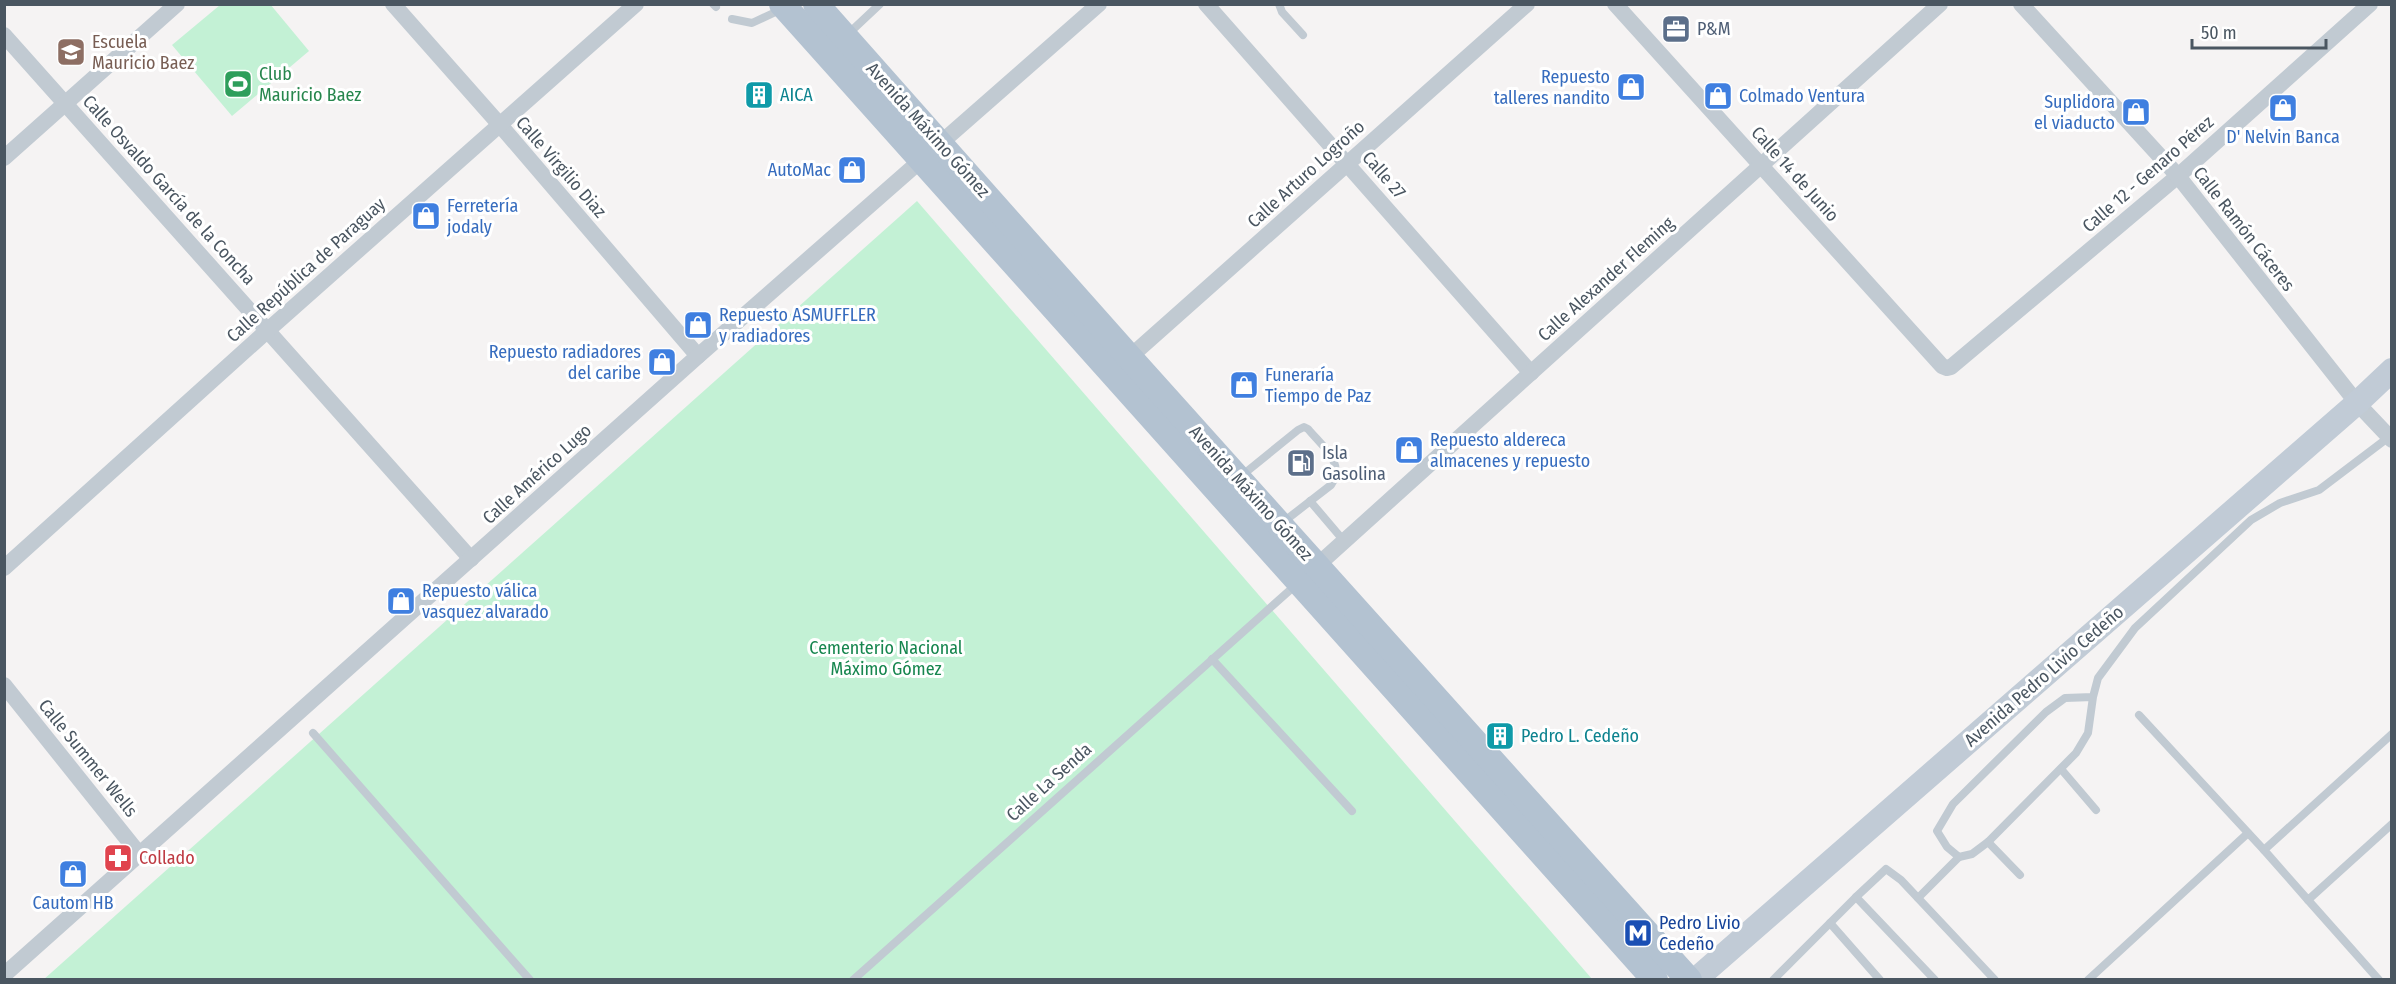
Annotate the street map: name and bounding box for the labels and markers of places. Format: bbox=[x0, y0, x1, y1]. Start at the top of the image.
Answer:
office icon: P&M bbox=[1660, 13, 1692, 45]
place label: P&M bbox=[1697, 18, 1730, 40]
place label: Escuela Mauricio Baez bbox=[92, 31, 194, 74]
school or university icon: Escuela Mauricio Baez bbox=[55, 36, 87, 68]
place label: Club Mauricio Baez bbox=[259, 63, 361, 106]
place label: Repuesto talleres nandito bbox=[1494, 66, 1610, 109]
sports icon: Club Mauricio Baez bbox=[222, 68, 254, 100]
shop icon: Repuesto talleres nandito bbox=[1615, 71, 1647, 103]
building icon: AICA bbox=[743, 79, 775, 111]
shop icon: Colmado Ventura bbox=[1702, 80, 1734, 112]
place label: AICA bbox=[780, 84, 813, 106]
place label: Colmado Ventura bbox=[1739, 85, 1865, 107]
place label: Suplidora el viaducto bbox=[2034, 91, 2115, 134]
shop icon: D' Nelvin Banca bbox=[2267, 92, 2299, 124]
shop icon: Suplidora el viaducto bbox=[2120, 96, 2152, 128]
place label: D' Nelvin Banca bbox=[2226, 126, 2340, 148]
shop icon: AutoMac bbox=[836, 154, 868, 186]
place label: AutoMac bbox=[768, 159, 831, 181]
place label: Ferretería jodaly bbox=[446, 195, 518, 238]
shop icon: Ferretería jodaly bbox=[410, 200, 442, 232]
place label: Repuesto ASMUFFLER y radiadores bbox=[719, 304, 876, 347]
shop icon: Repuesto ASMUFFLER y radiadores bbox=[682, 309, 714, 341]
place label: Repuesto radiadores del caribe bbox=[489, 341, 641, 384]
shop icon: Repuesto radiadores del caribe bbox=[646, 346, 678, 378]
place label: Funeraría Tiempo de Paz bbox=[1265, 364, 1371, 407]
shop icon: Funeraría Tiempo de Paz bbox=[1228, 369, 1260, 401]
place label: Repuesto aldereca almacenes y repuesto bbox=[1430, 429, 1590, 472]
shop icon: Repuesto aldereca almacenes y repuesto bbox=[1393, 434, 1425, 466]
place label: Isla Gasolina bbox=[1322, 442, 1386, 485]
fuel station icon: Isla Gasolina bbox=[1285, 447, 1317, 479]
place label: Repuesto válica vasquez alvarado bbox=[422, 580, 549, 623]
shop icon: Repuesto válica vasquez alvarado bbox=[385, 585, 417, 617]
building icon: Pedro L. Cedeño bbox=[1484, 720, 1516, 752]
place label: Pedro L. Cedeño bbox=[1521, 725, 1639, 747]
pharmacy icon: Collado bbox=[102, 842, 134, 874]
place label: Collado bbox=[139, 847, 195, 869]
shop icon: Cautom HB bbox=[57, 858, 89, 890]
place label: Cautom HB bbox=[32, 892, 114, 914]
place label: Pedro Livio Cedeño bbox=[1659, 912, 1740, 955]
metro station icon: Pedro Livio Cedeño bbox=[1622, 917, 1654, 949]

